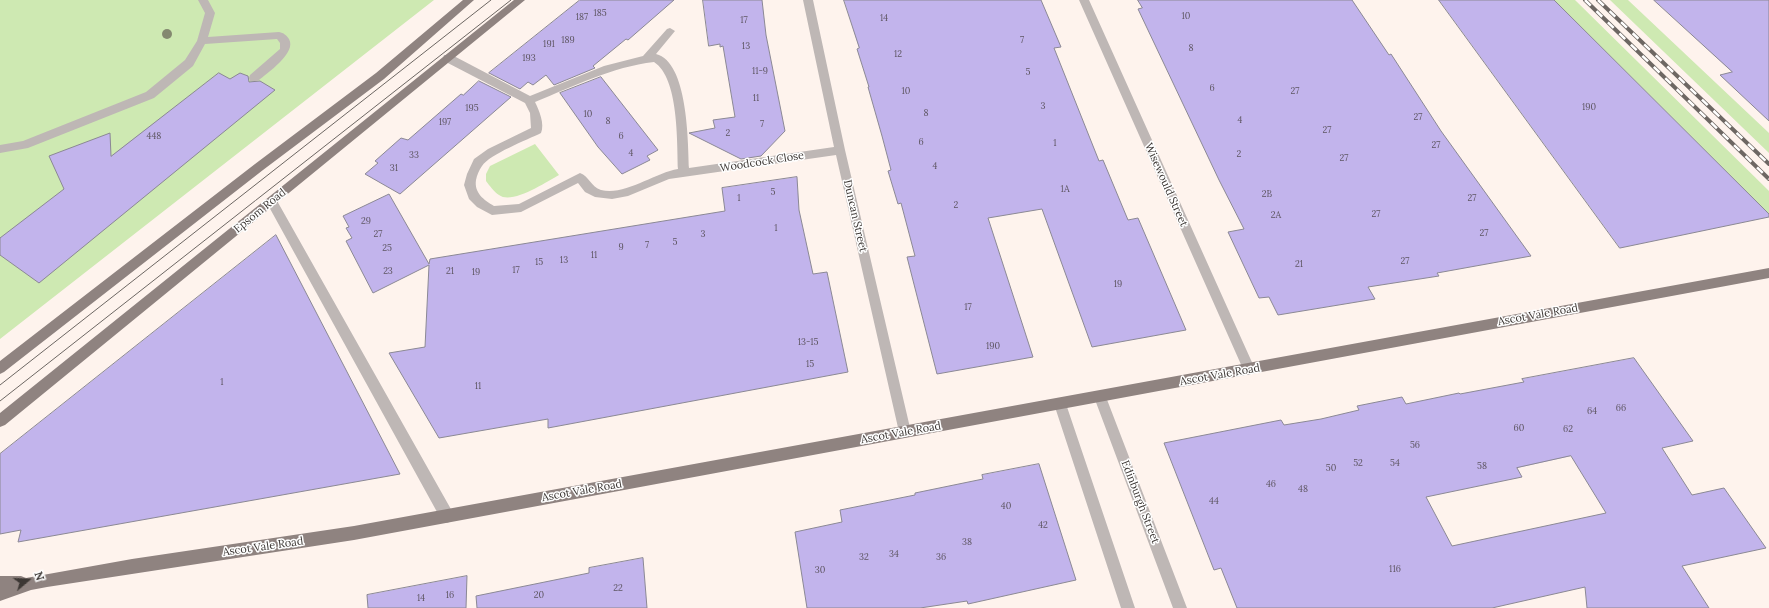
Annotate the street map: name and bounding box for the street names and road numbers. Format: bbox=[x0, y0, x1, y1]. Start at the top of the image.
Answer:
street label: Wisewould Street bbox=[1142, 141, 1190, 229]
street label: Woodcock Close bbox=[719, 149, 805, 175]
street label: Duncan Street bbox=[840, 179, 870, 253]
street label: Epsom Road bbox=[231, 186, 289, 236]
street label: Ascot Vale Road bbox=[1497, 301, 1579, 329]
street label: Ascot Vale Road bbox=[1179, 361, 1261, 389]
street label: Ascot Vale Road bbox=[860, 419, 942, 447]
street label: Edinburgh Street bbox=[1118, 459, 1162, 545]
street label: Ascot Vale Road bbox=[541, 477, 623, 505]
street label: Ascot Vale Road bbox=[222, 535, 304, 559]

